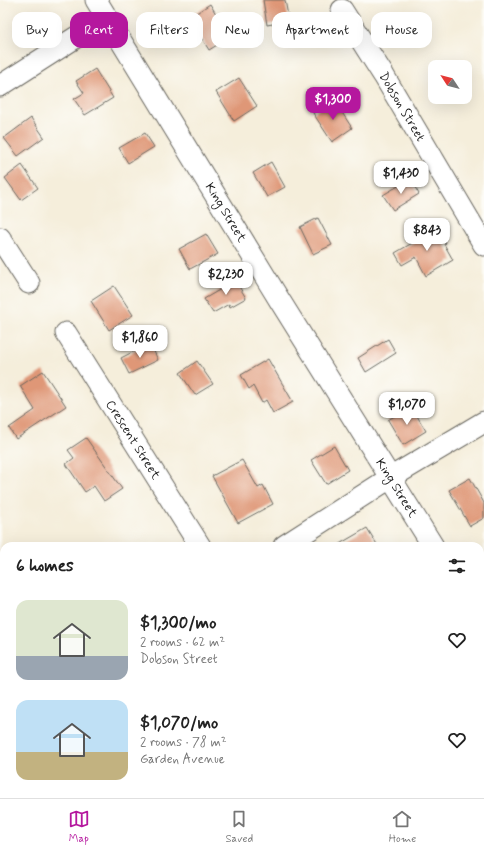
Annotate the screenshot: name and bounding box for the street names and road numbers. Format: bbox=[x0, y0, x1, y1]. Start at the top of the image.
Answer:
street label: Dobson Street bbox=[375, 69, 429, 145]
street label: King Street bbox=[201, 180, 251, 246]
street label: Crescent Street bbox=[102, 397, 165, 483]
street label: King Street bbox=[372, 455, 422, 521]

